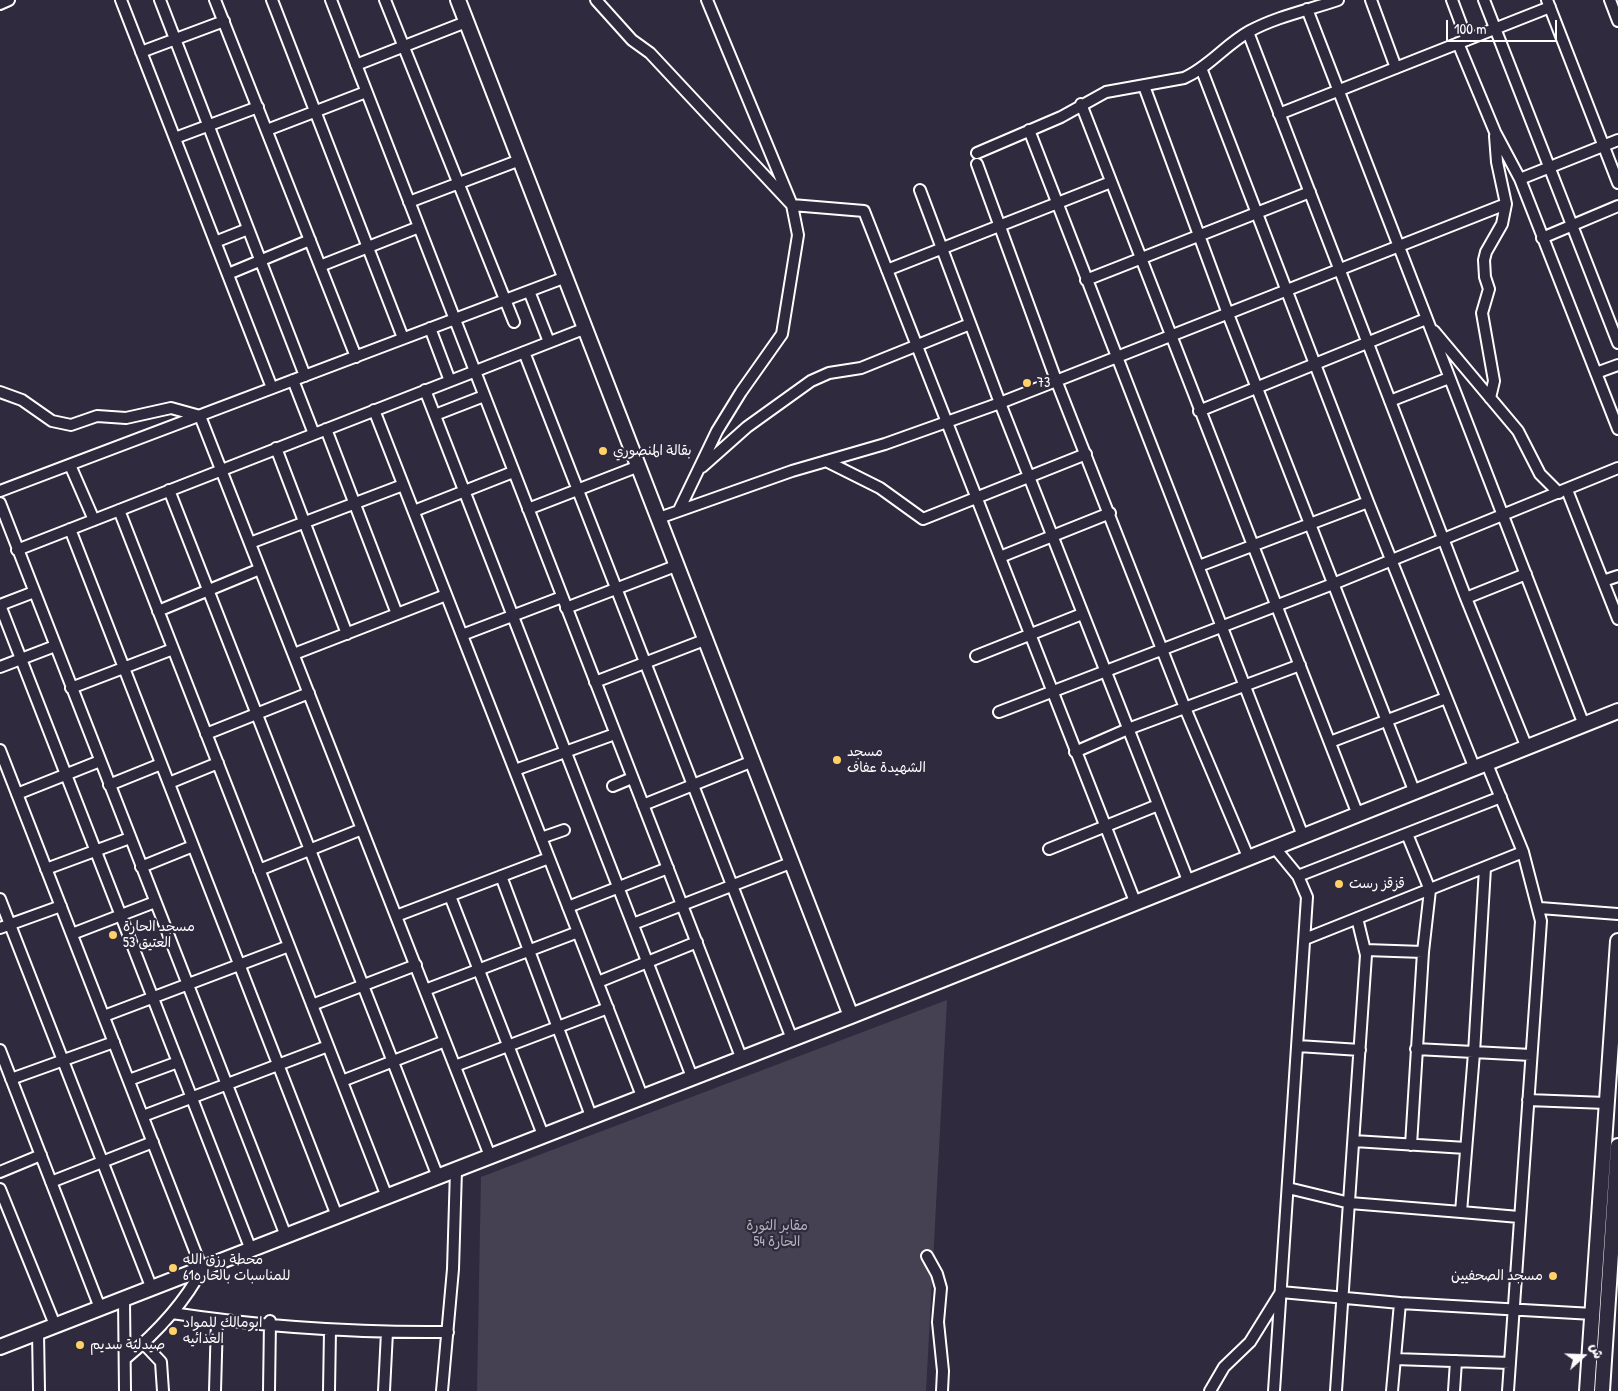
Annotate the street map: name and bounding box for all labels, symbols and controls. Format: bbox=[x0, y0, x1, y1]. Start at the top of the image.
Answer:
scale bar bbox=[1448, 10, 1559, 42]
text: 100 m bbox=[1454, 18, 1487, 39]
place label: 73 bbox=[1037, 375, 1050, 391]
marker: 73 bbox=[1021, 377, 1033, 389]
place label: بقالة المنصوري bbox=[613, 443, 692, 459]
marker: بقالة المنصوري bbox=[597, 445, 609, 457]
place label: مسجد الشهيدة عفاف bbox=[847, 744, 926, 776]
marker: مسجد الشهيدة عفاف bbox=[831, 754, 843, 766]
place label: قزقز رست bbox=[1349, 876, 1405, 892]
marker: قزقز رست bbox=[1333, 878, 1345, 890]
place label: مسجد الحارة 53 العتيق bbox=[123, 919, 195, 952]
marker: مسجد الحارة 53 العتيق bbox=[107, 929, 119, 941]
park label: مقابر الثورة الحارة 54 bbox=[746, 1218, 808, 1250]
place label: محطة رزق الله للمناسبات بالحاره61 bbox=[183, 1252, 290, 1284]
marker: محطة رزق الله للمناسبات بالحاره61 bbox=[167, 1262, 179, 1274]
place label: مسجد الصحفيين bbox=[1451, 1268, 1543, 1284]
marker: مسجد الصحفيين bbox=[1547, 1270, 1559, 1282]
place label: ابومالك للمواد الغذائيه bbox=[183, 1315, 262, 1348]
marker: ابومالك للمواد الغذائيه bbox=[167, 1325, 179, 1337]
north arrow bbox=[1558, 1331, 1608, 1381]
place label: صيدلية سديم bbox=[90, 1337, 165, 1353]
marker: صيدلية سديم bbox=[74, 1339, 86, 1351]
text: ش bbox=[1586, 1340, 1609, 1361]

